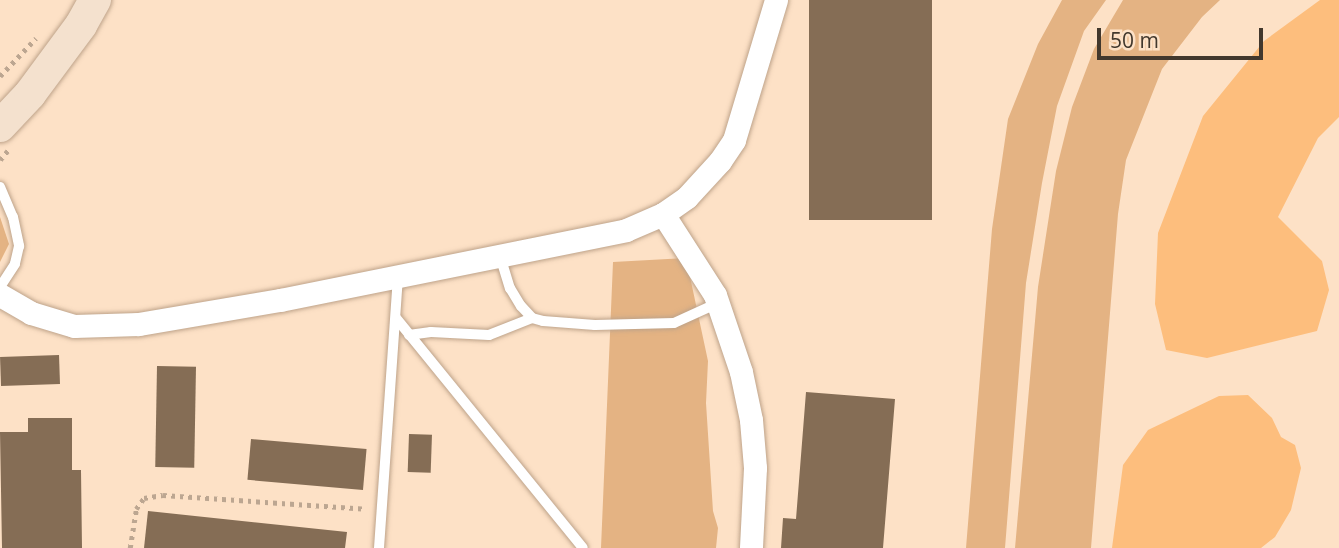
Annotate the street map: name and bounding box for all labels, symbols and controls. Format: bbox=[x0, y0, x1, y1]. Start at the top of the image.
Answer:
scale bar bbox=[1101, 14, 1267, 58]
text: 50 m bbox=[1110, 26, 1159, 54]

